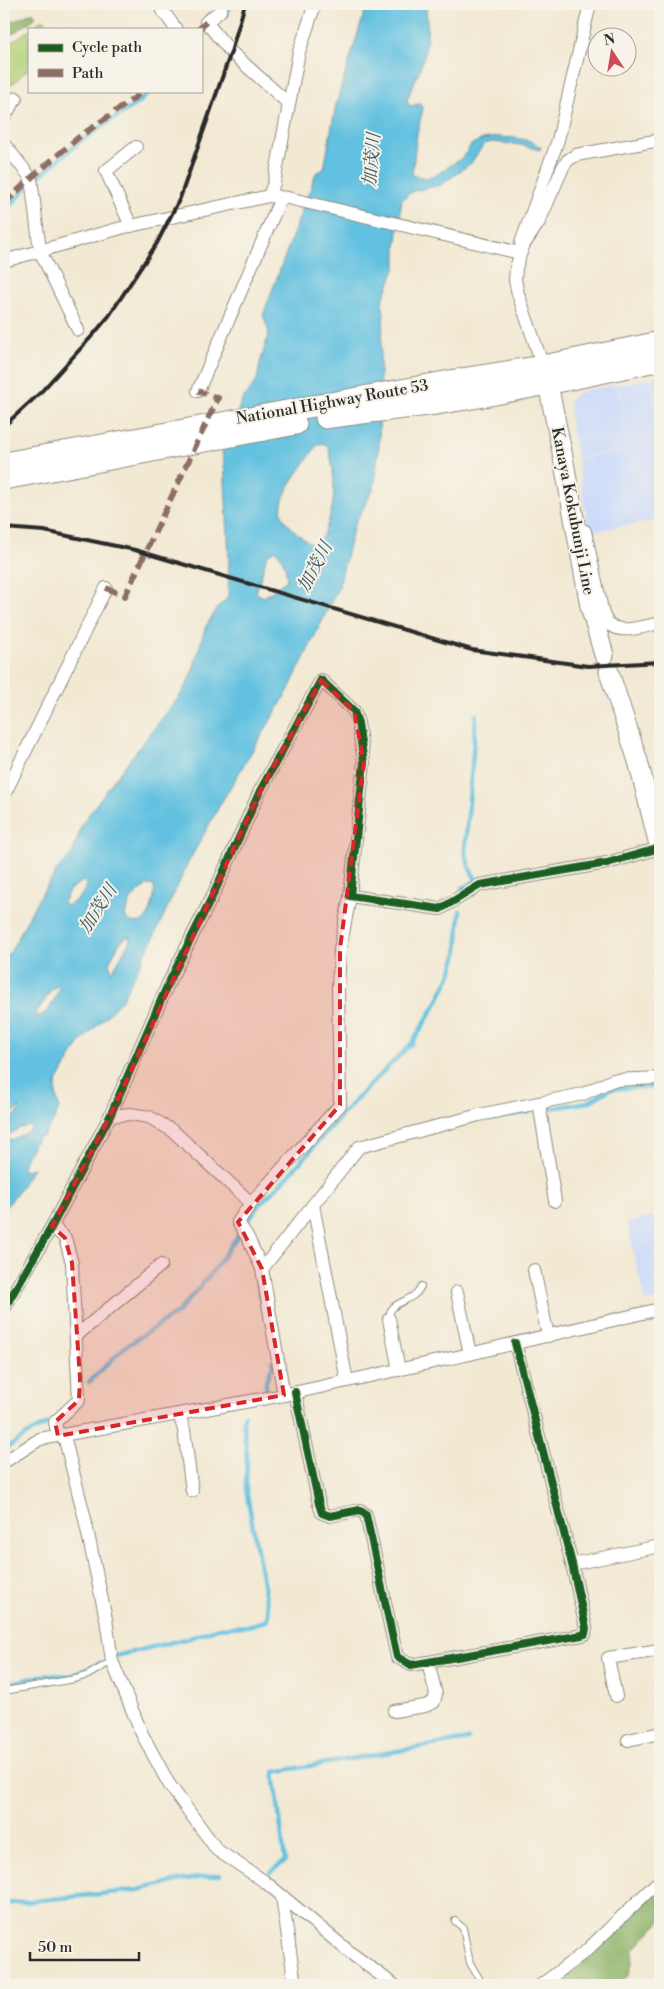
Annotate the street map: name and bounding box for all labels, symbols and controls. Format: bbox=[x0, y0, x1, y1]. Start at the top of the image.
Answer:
legend bbox=[28, 28, 202, 92]
north arrow bbox=[586, 28, 636, 78]
text: N bbox=[602, 30, 617, 50]
text: Cycle path bbox=[72, 38, 142, 57]
text: Path bbox=[72, 64, 104, 83]
water label: 加茂川 bbox=[358, 130, 386, 188]
street label: National Highway Route 53 bbox=[234, 375, 430, 429]
street label: Kanaya Kokubunji Line bbox=[547, 425, 599, 597]
water label: 加茂川 bbox=[292, 536, 339, 596]
water label: 加茂川 bbox=[74, 878, 123, 938]
scale bar bbox=[30, 1929, 139, 1961]
text: 50 m bbox=[38, 1938, 72, 1957]

